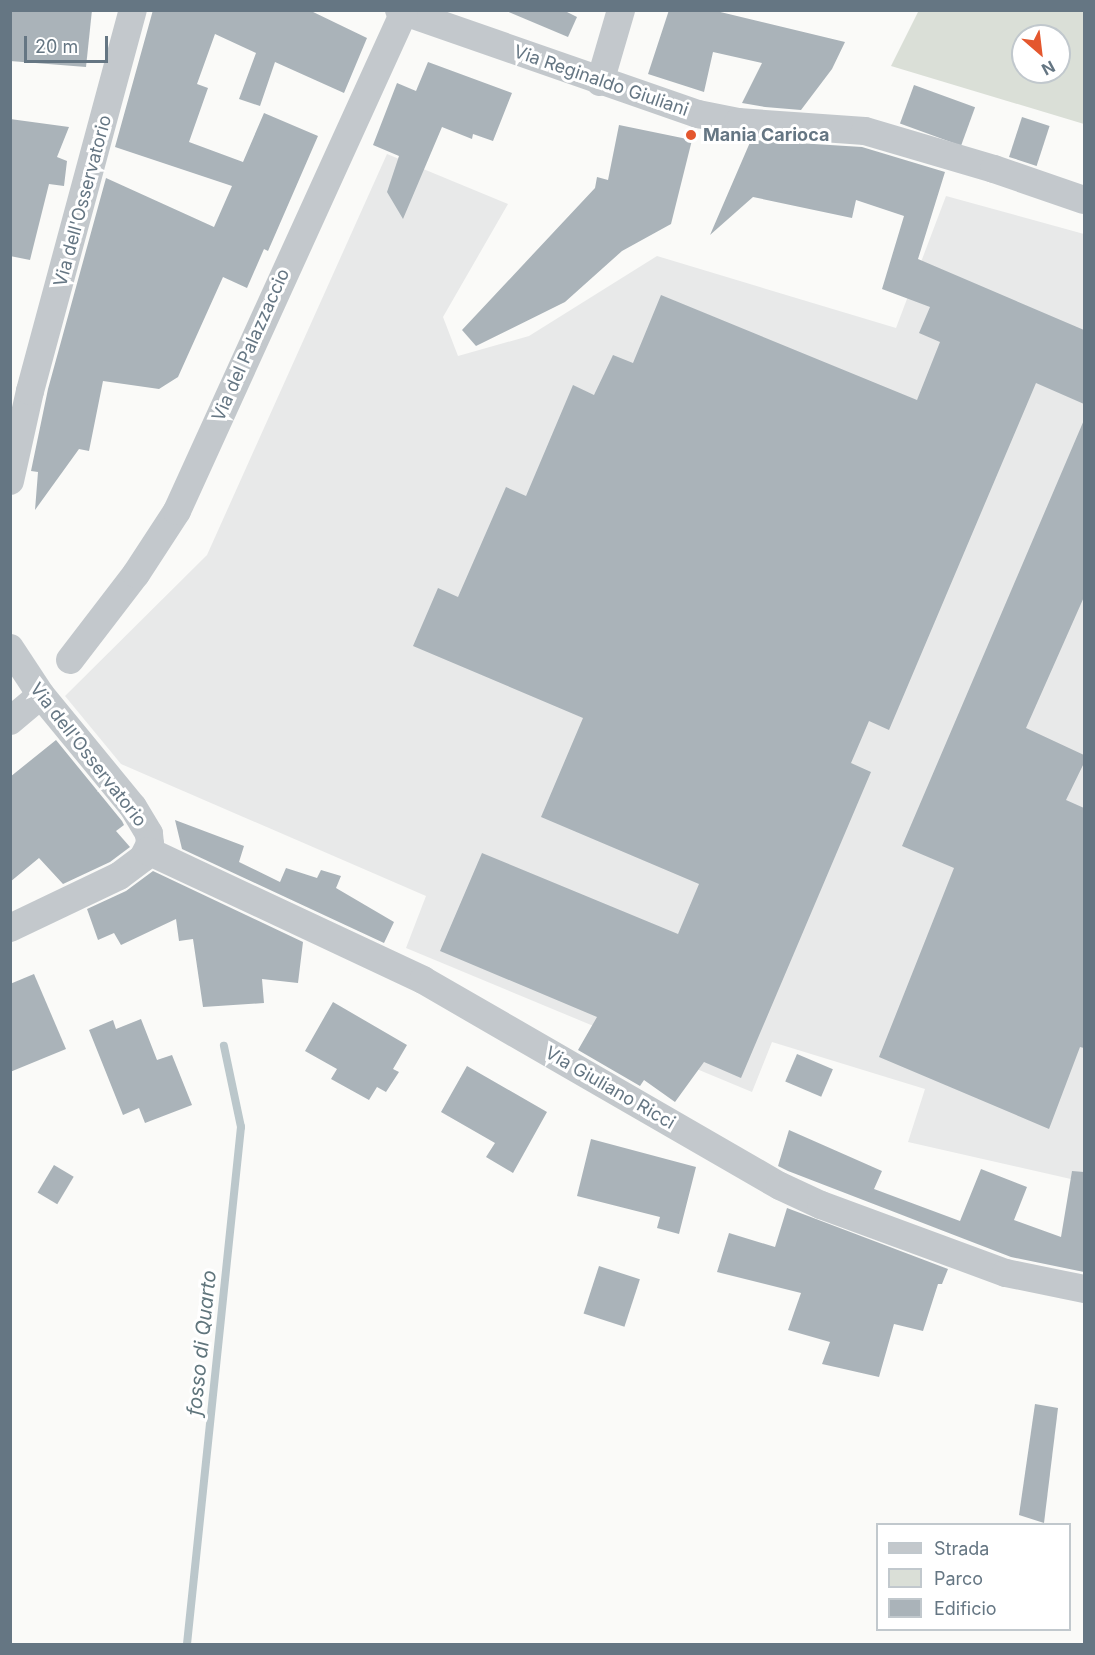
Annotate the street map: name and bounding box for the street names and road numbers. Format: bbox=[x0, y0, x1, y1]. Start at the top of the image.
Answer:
street label: Via Reginaldo Giuliani bbox=[511, 41, 691, 121]
street label: Via dell'Osservatorio bbox=[50, 113, 116, 289]
street label: Via del Palazzaccio bbox=[208, 265, 294, 425]
street label: Via dell'Osservatorio bbox=[25, 679, 151, 831]
street label: Via Giuliano Ricci bbox=[541, 1042, 679, 1134]

